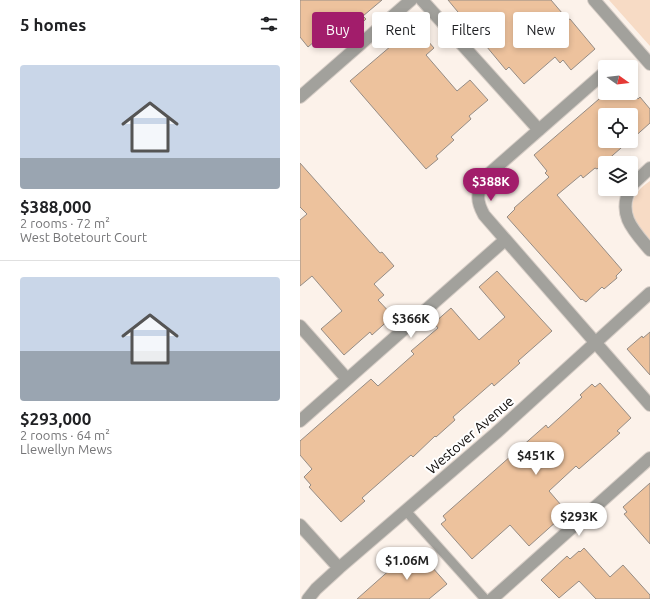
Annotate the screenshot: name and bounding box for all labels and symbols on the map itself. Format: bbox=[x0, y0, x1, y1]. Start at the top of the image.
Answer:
north arrow bbox=[598, 60, 638, 100]
pin: $388K bbox=[463, 168, 519, 202]
pin: $366K bbox=[383, 305, 439, 339]
street label: Westover Avenue bbox=[423, 393, 517, 477]
pin: $451K bbox=[508, 442, 564, 476]
pin: $293K bbox=[551, 503, 607, 537]
pin: $1.06M bbox=[374, 547, 440, 581]

